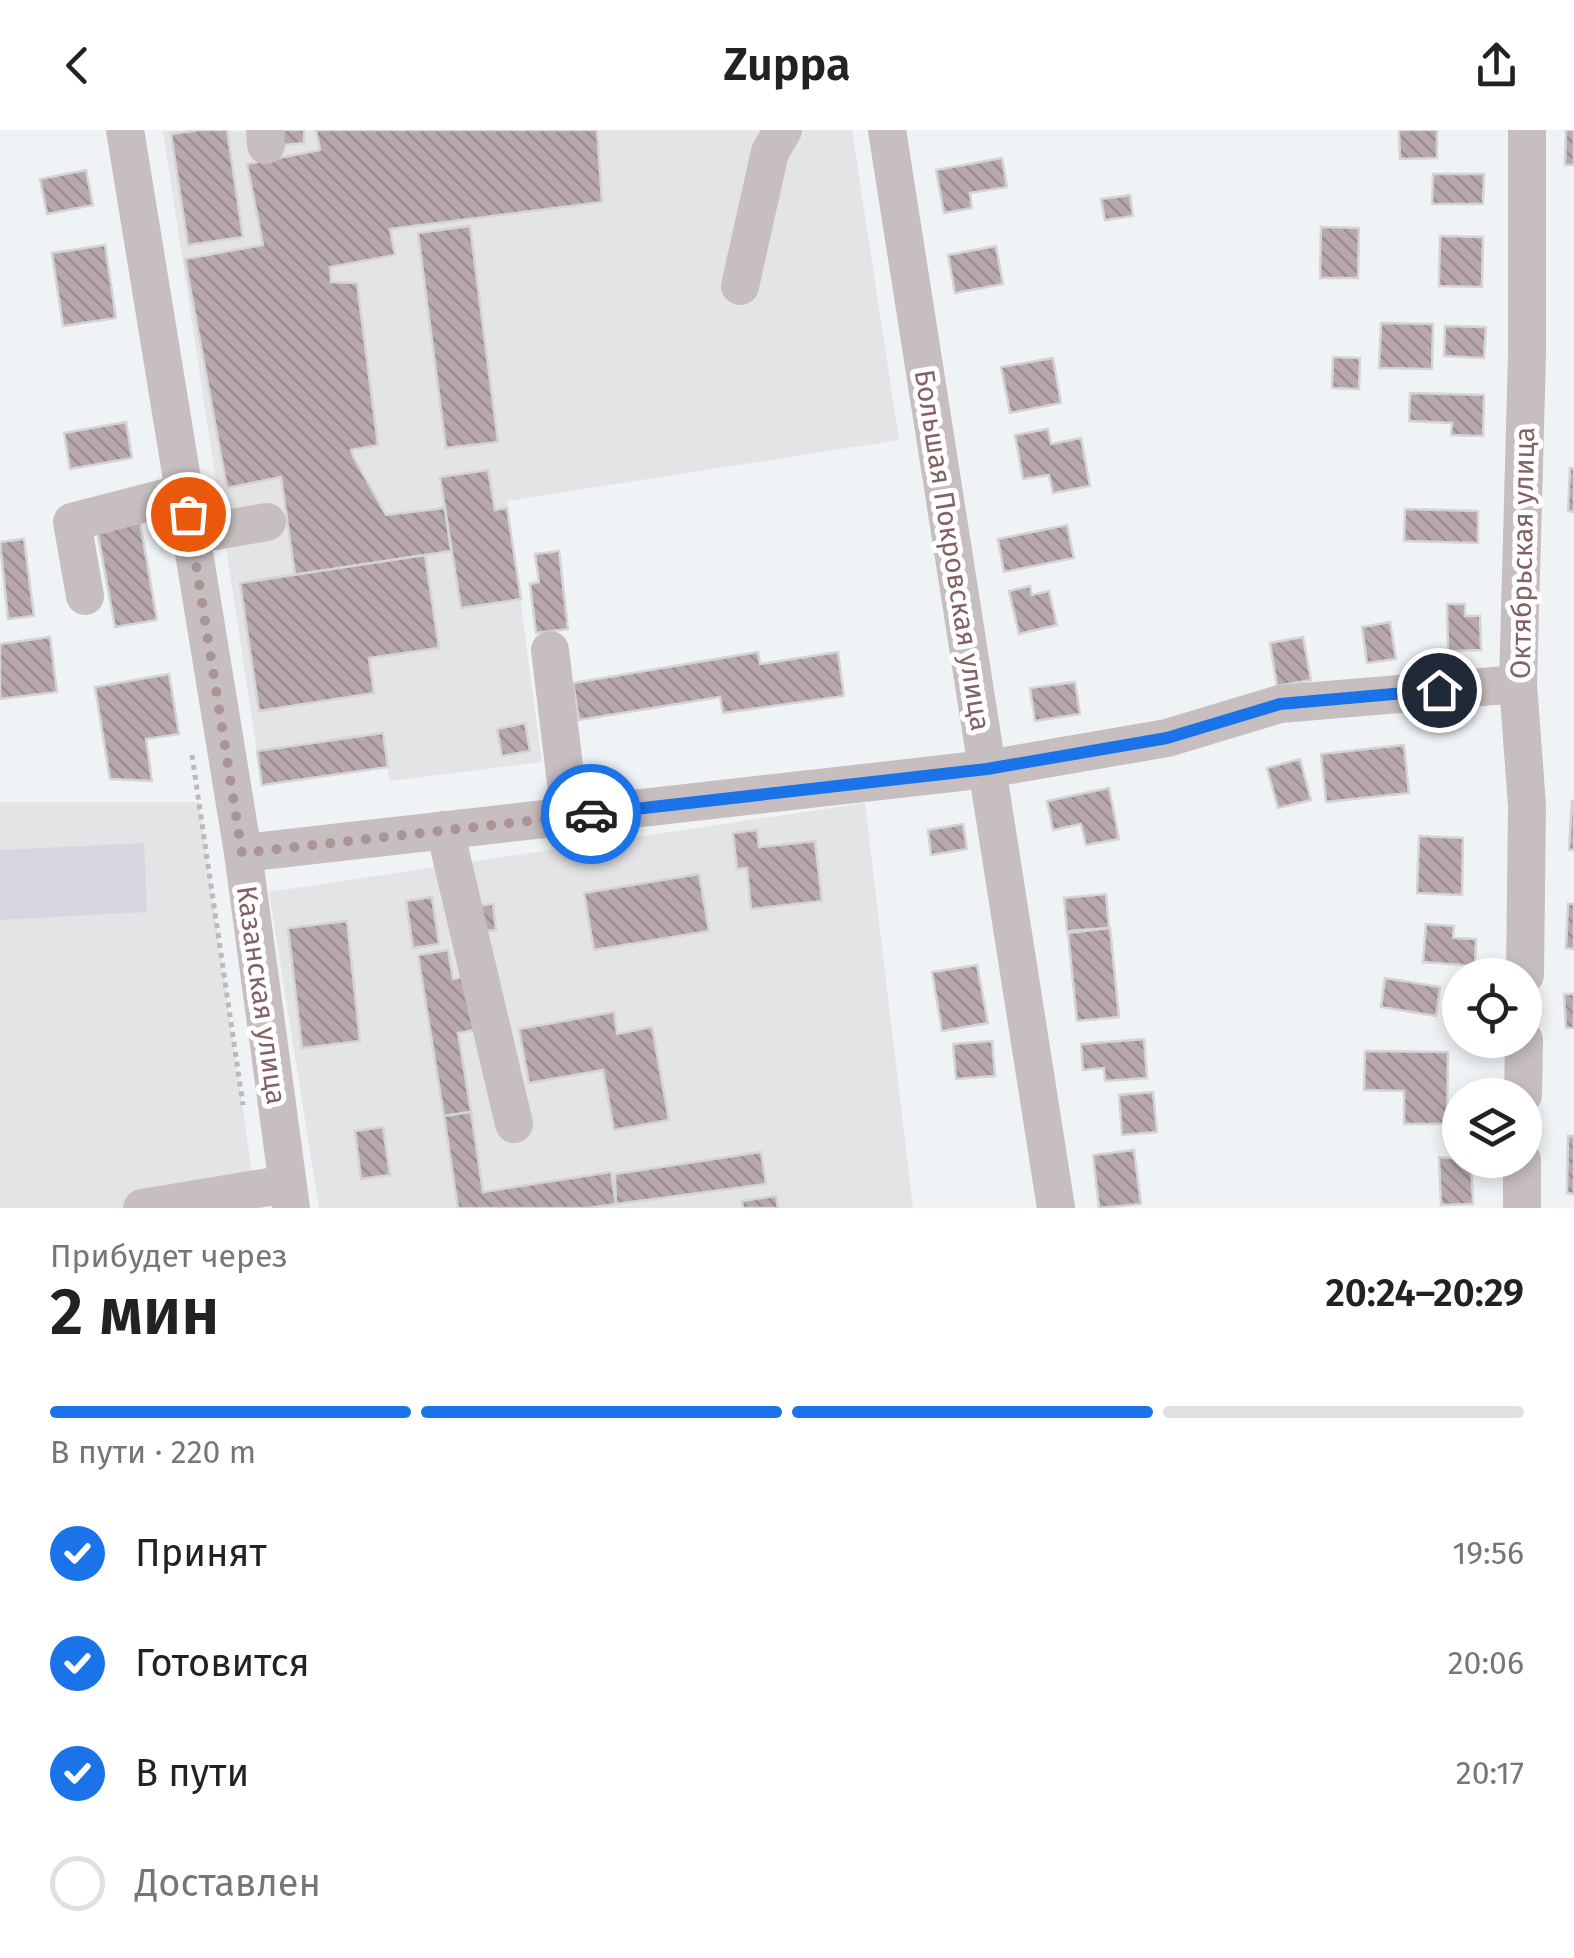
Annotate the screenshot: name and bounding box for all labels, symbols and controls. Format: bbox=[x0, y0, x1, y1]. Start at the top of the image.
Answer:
icon: back bbox=[50, 38, 105, 93]
text: Zuppa bbox=[723, 38, 851, 92]
icon: share bbox=[1469, 38, 1524, 93]
street label: Большая Покровская улица bbox=[908, 367, 997, 733]
street label: Октябрьская улица bbox=[1504, 427, 1541, 679]
pin bbox=[146, 472, 231, 557]
icon: bag bbox=[161, 487, 216, 542]
pin bbox=[1397, 648, 1482, 733]
icon: home bbox=[1412, 663, 1467, 718]
courier bbox=[541, 764, 641, 864]
icon: car bbox=[564, 787, 619, 842]
street label: Казанская улица bbox=[230, 884, 293, 1107]
map controls bbox=[1442, 958, 1542, 1178]
button: locate bbox=[1442, 958, 1542, 1058]
button: layers bbox=[1442, 1078, 1542, 1178]
text: Прибудет через bbox=[50, 1237, 288, 1275]
text: 20:24–20:29 bbox=[1325, 1270, 1524, 1316]
text: 2 мин bbox=[50, 1273, 220, 1351]
text: В пути · 220 m bbox=[50, 1433, 256, 1471]
icon: check bbox=[50, 1526, 105, 1581]
text: Принят bbox=[135, 1530, 267, 1576]
text: 19:56 bbox=[1452, 1534, 1524, 1572]
icon: check bbox=[50, 1636, 105, 1691]
text: Готовится bbox=[135, 1640, 310, 1686]
text: 20:06 bbox=[1448, 1644, 1524, 1682]
icon: check bbox=[50, 1746, 105, 1801]
text: В пути bbox=[135, 1750, 249, 1796]
text: 20:17 bbox=[1456, 1754, 1524, 1792]
text: Доставлен bbox=[135, 1860, 321, 1906]

